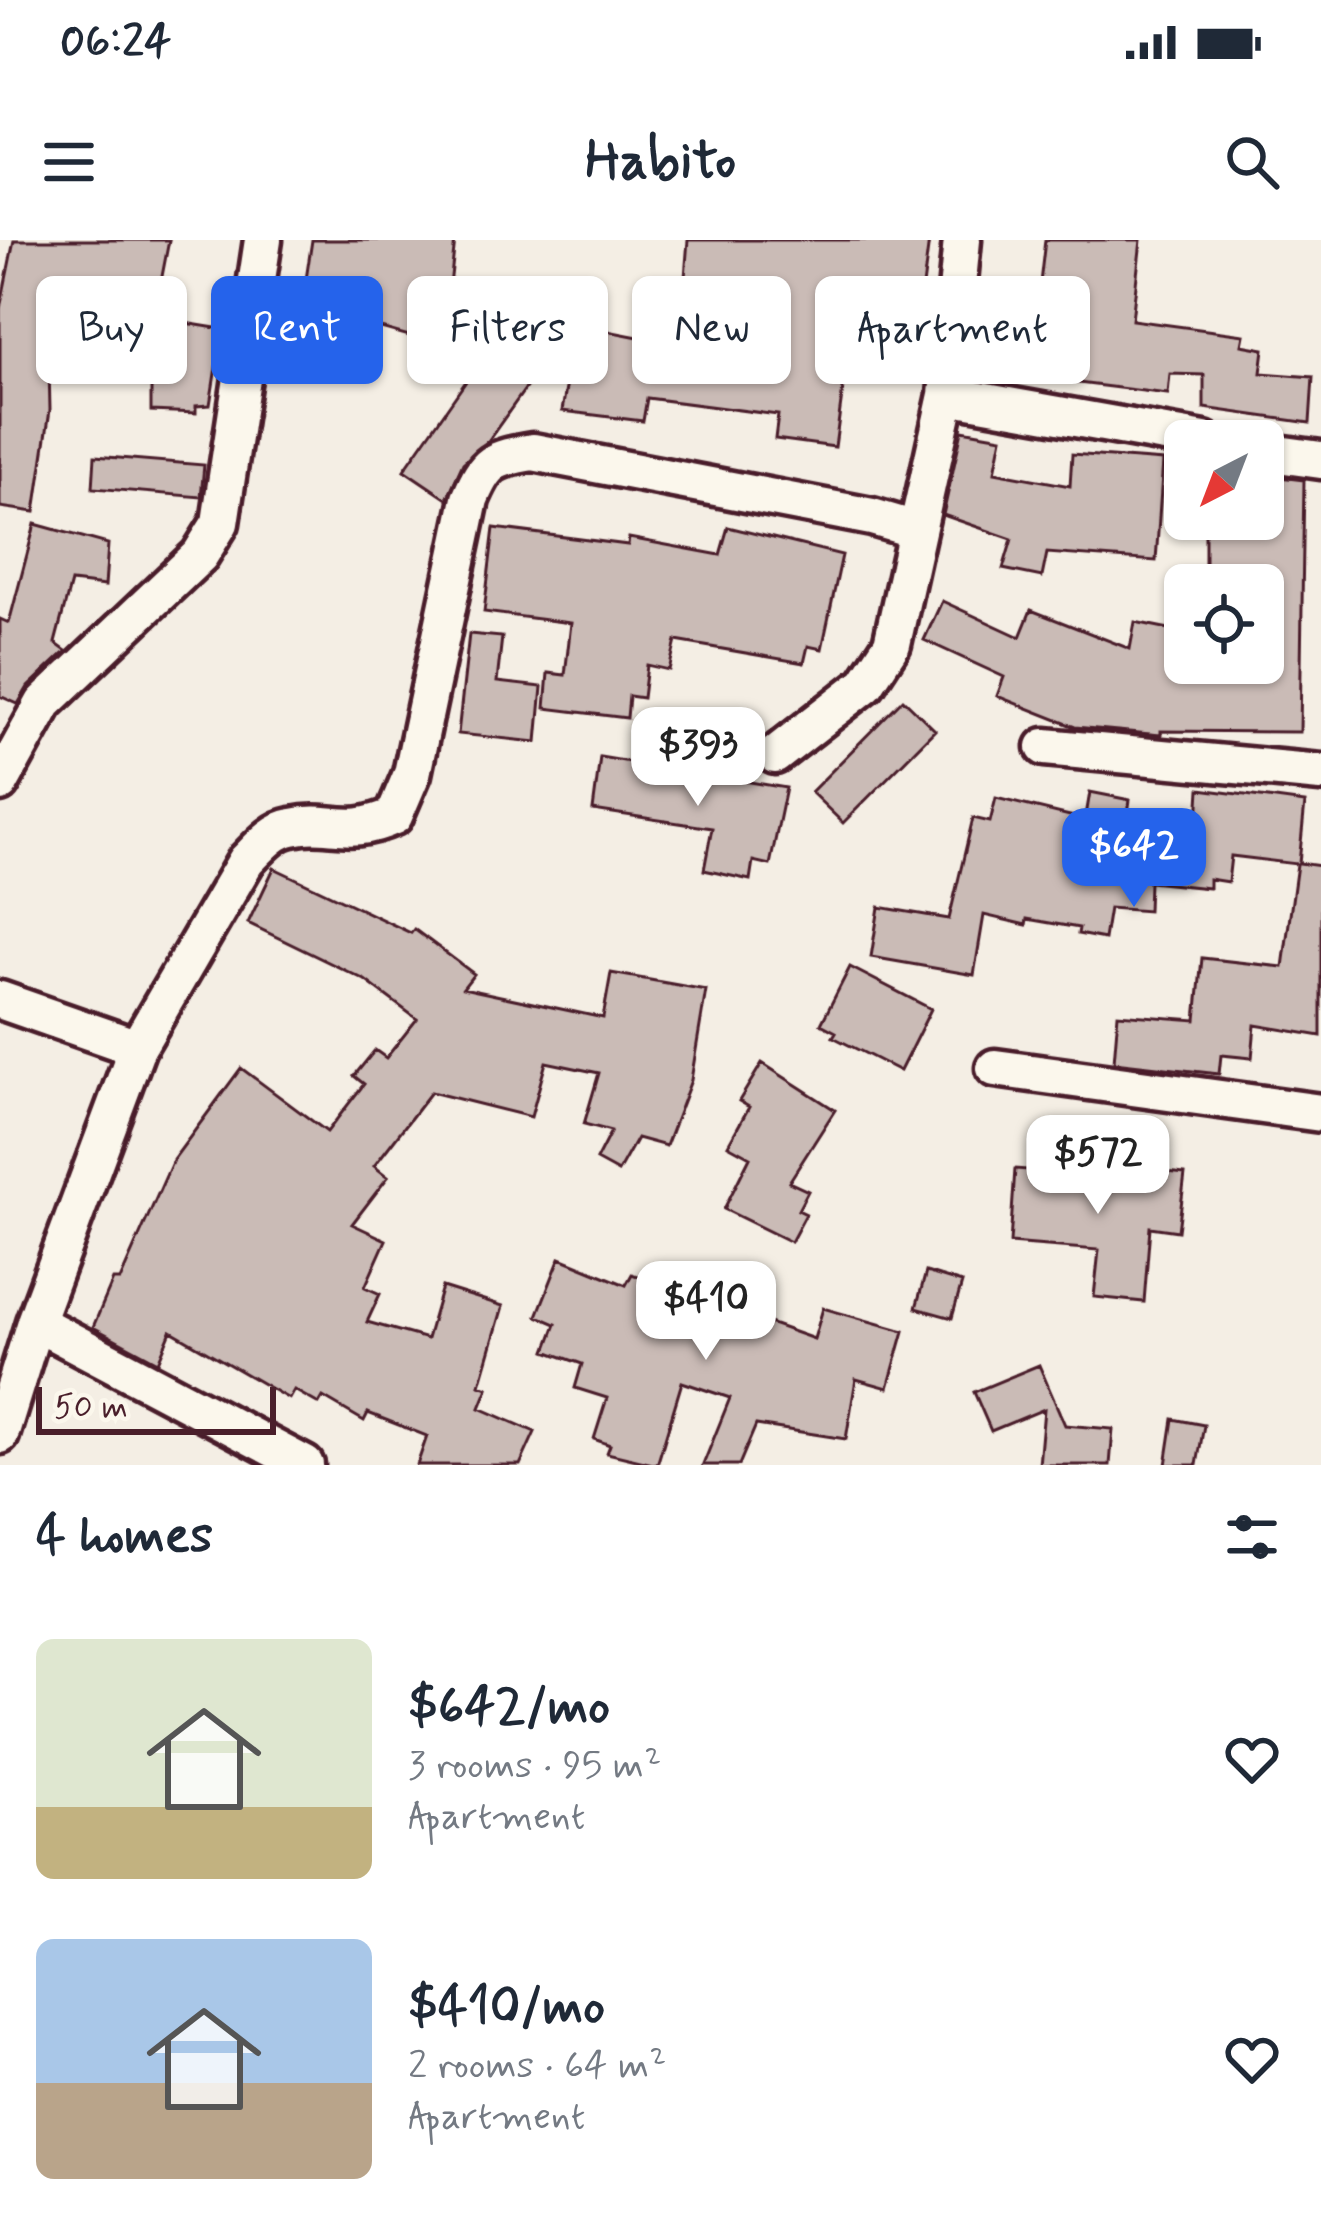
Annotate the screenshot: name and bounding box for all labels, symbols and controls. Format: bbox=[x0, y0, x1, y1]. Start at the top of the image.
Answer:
text: 06:24 bbox=[60, 13, 171, 72]
text: Habito bbox=[585, 127, 736, 198]
icon: menu bbox=[36, 129, 102, 195]
icon: search bbox=[1219, 129, 1285, 195]
chip: Buy bbox=[36, 276, 187, 384]
chip: Rent bbox=[211, 276, 383, 384]
chip: Filters bbox=[407, 276, 608, 384]
chip: New bbox=[632, 276, 791, 384]
chip: Apartment bbox=[815, 276, 1090, 384]
north arrow bbox=[1164, 420, 1284, 540]
map controls bbox=[1164, 420, 1284, 684]
button: locate bbox=[1164, 564, 1284, 684]
pin: $393 bbox=[627, 707, 769, 809]
text: $393 bbox=[658, 720, 738, 771]
pin: $642 bbox=[1063, 808, 1205, 910]
text: $642 bbox=[1089, 821, 1179, 872]
pin: $572 bbox=[1027, 1115, 1169, 1217]
text: $572 bbox=[1053, 1128, 1143, 1179]
pin: $410 bbox=[635, 1261, 777, 1363]
text: $410 bbox=[663, 1274, 749, 1325]
scale bar bbox=[36, 1381, 276, 1434]
text: 50 m bbox=[54, 1386, 128, 1430]
text: 4 homes bbox=[36, 1504, 213, 1570]
icon: filters bbox=[1219, 1504, 1285, 1570]
text: $642/mo bbox=[408, 1675, 610, 1741]
icon: home bbox=[132, 1687, 276, 1831]
icon: heart bbox=[1219, 1726, 1285, 1792]
text: 3 rooms · 95 m² bbox=[408, 1741, 661, 1792]
text: Apartment bbox=[408, 1792, 585, 1843]
text: $410/mo bbox=[408, 1975, 605, 2041]
icon: home bbox=[132, 1987, 276, 2131]
icon: heart bbox=[1219, 2026, 1285, 2092]
text: 2 rooms · 64 m² bbox=[408, 2041, 666, 2092]
text: Apartment bbox=[408, 2092, 585, 2143]

